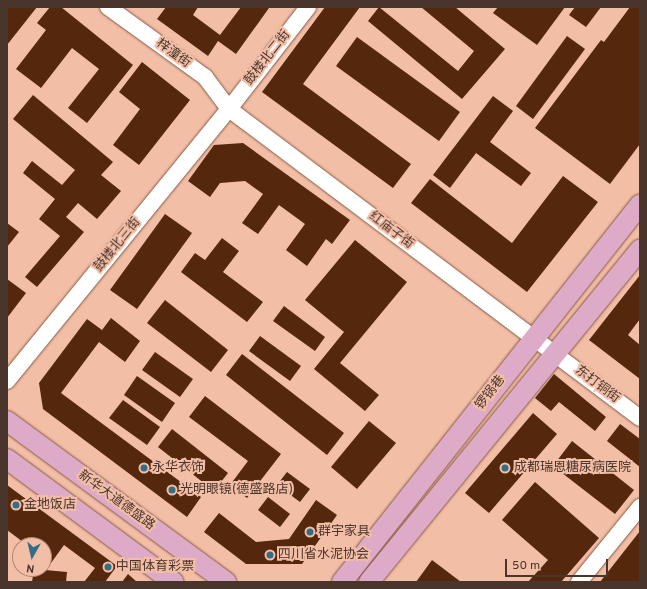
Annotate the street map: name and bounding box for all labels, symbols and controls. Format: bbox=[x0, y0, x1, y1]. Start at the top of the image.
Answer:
street label: 鼓楼北二街 bbox=[242, 28, 294, 88]
street label: 梓潼街 bbox=[153, 36, 193, 72]
street label: 红庙子街 bbox=[366, 209, 416, 253]
street label: 鼓楼北三街 bbox=[91, 215, 145, 275]
street label: 东打铜街 bbox=[572, 363, 622, 407]
street label: 锣锅巷 bbox=[473, 373, 509, 413]
place label: 永华衣饰 bbox=[152, 460, 204, 476]
place label: 成都瑞恩糖尿病医院 bbox=[514, 460, 631, 476]
marker: 成都瑞恩糖尿病医院 bbox=[499, 462, 511, 474]
marker: 永华衣饰 bbox=[139, 463, 149, 473]
street label: 新华大道德盛路 bbox=[75, 468, 157, 534]
place label: 光明眼镜(德盛路店) bbox=[180, 482, 293, 498]
marker: 光明眼镜(德盛路店) bbox=[167, 485, 177, 495]
place label: 金地饭店 bbox=[24, 497, 76, 513]
marker: 金地饭店 bbox=[11, 500, 21, 510]
place label: 群宇家具 bbox=[318, 524, 370, 540]
marker: 群宇家具 bbox=[305, 527, 315, 537]
north arrow bbox=[12, 537, 52, 577]
place label: 四川省水泥协会 bbox=[278, 547, 369, 563]
marker: 四川省水泥协会 bbox=[265, 550, 275, 560]
scale bar bbox=[507, 551, 610, 577]
text: 50 m bbox=[512, 558, 540, 574]
place label: 中国体育彩票 bbox=[116, 559, 194, 575]
text: N bbox=[26, 560, 35, 575]
marker: 中国体育彩票 bbox=[103, 562, 113, 572]

